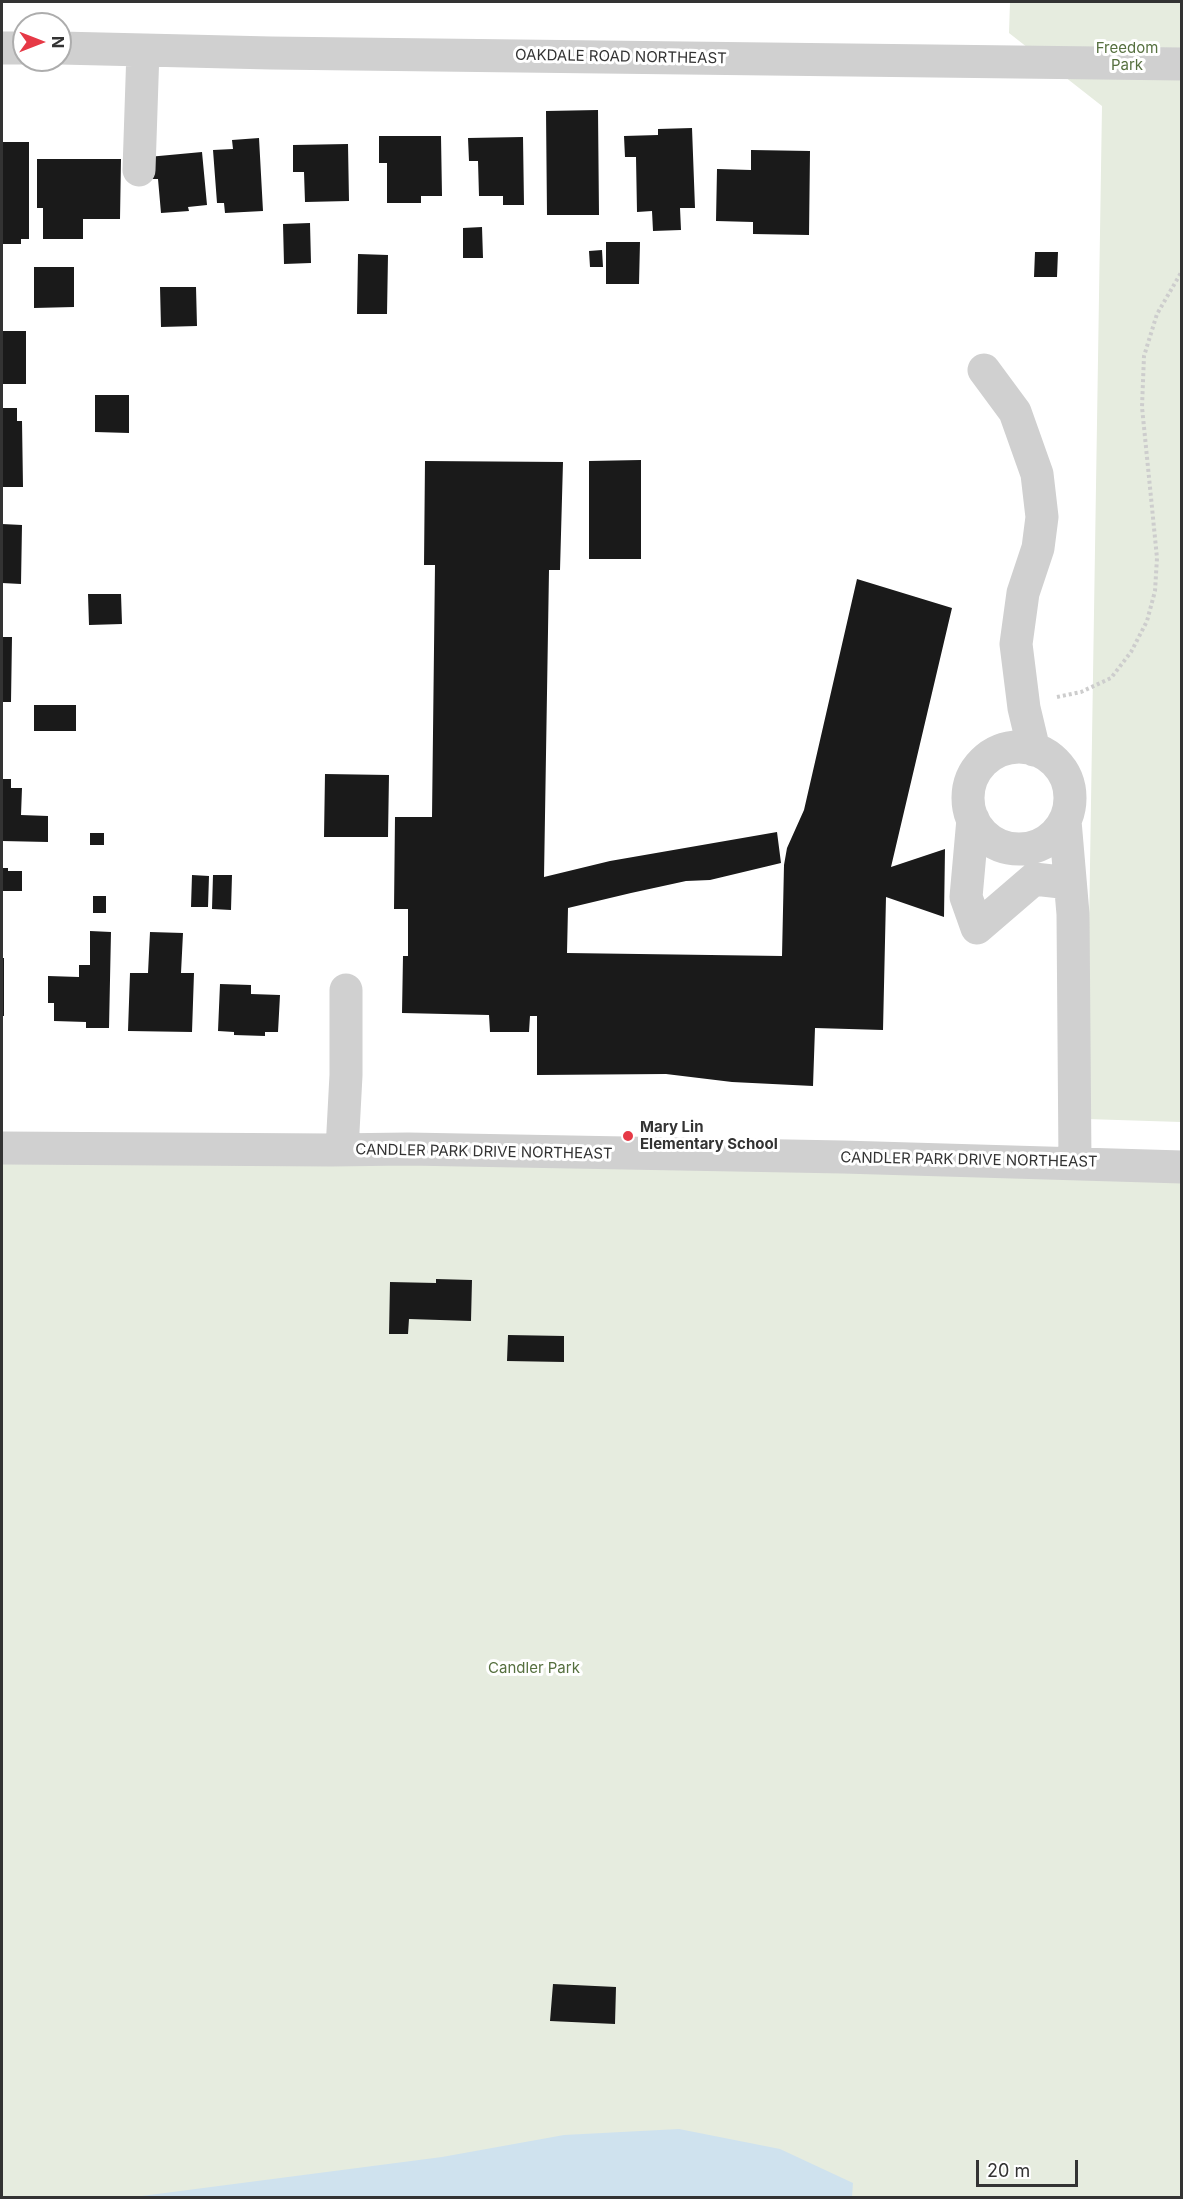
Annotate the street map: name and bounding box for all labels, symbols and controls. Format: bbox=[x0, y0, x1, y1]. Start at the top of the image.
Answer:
north arrow bbox=[12, 12, 72, 72]
text: N bbox=[48, 36, 68, 48]
park label: Freedom Park bbox=[1096, 39, 1158, 74]
street label: OAKDALE ROAD NORTHEAST bbox=[515, 46, 727, 68]
place label: Mary Lin Elementary School bbox=[640, 1118, 778, 1153]
marker: Mary Lin Elementary School bbox=[621, 1129, 635, 1143]
street label: CANDLER PARK DRIVE NORTHEAST bbox=[355, 1141, 613, 1163]
street label: CANDLER PARK DRIVE NORTHEAST bbox=[840, 1149, 1098, 1171]
park label: Candler Park bbox=[488, 1659, 580, 1677]
scale bar bbox=[979, 2148, 1081, 2186]
text: 20 m bbox=[987, 2160, 1030, 2181]

